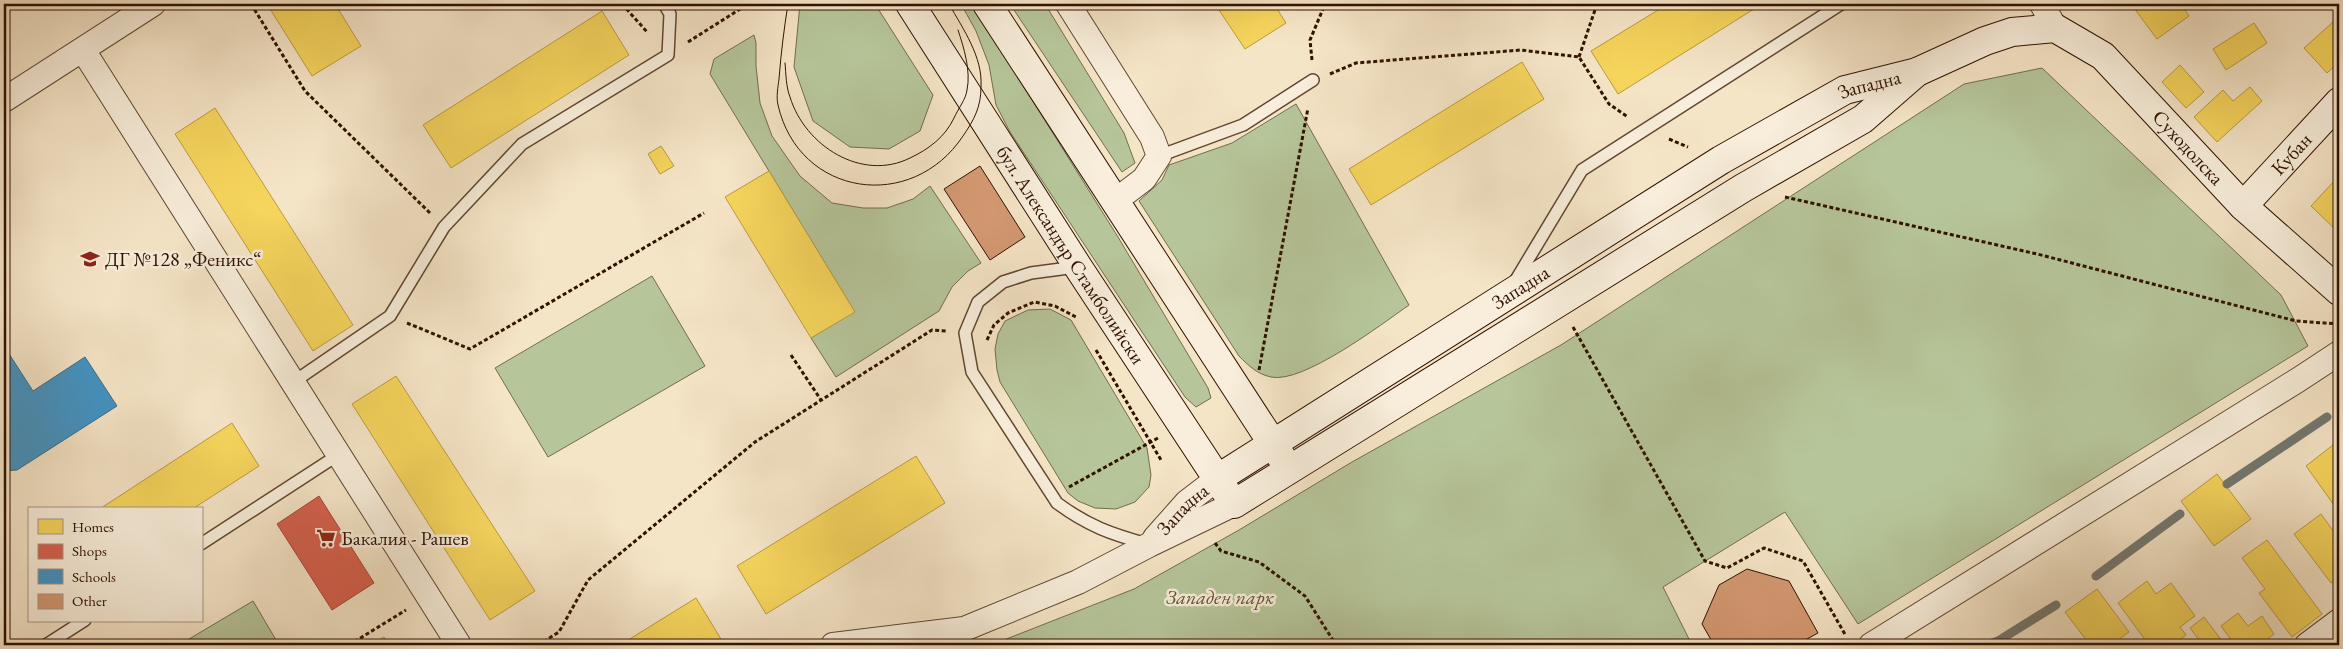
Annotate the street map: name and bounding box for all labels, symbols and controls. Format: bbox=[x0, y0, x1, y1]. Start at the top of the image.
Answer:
street label: Западна bbox=[1833, 64, 1903, 105]
street label: Суходолска bbox=[2147, 104, 2230, 190]
street label: Кубан bbox=[2265, 127, 2317, 181]
street label: бул. Александър Стамболийски bbox=[991, 141, 1152, 369]
place label: ДГ №128 „Феникс“ bbox=[105, 246, 262, 272]
school or university icon: ДГ №128 „Феникс“ bbox=[79, 248, 101, 270]
street label: Западна bbox=[1486, 259, 1554, 315]
street label: Западна bbox=[1151, 477, 1214, 541]
legend bbox=[28, 507, 202, 622]
text: Homes bbox=[72, 517, 114, 536]
place label: Бакалия - Рашев bbox=[341, 525, 469, 551]
supermarket icon: Бакалия - Рашев bbox=[315, 527, 337, 549]
text: Shops bbox=[72, 541, 107, 560]
text: Schools bbox=[72, 567, 116, 586]
park label: Западен парк bbox=[1166, 584, 1274, 610]
text: Other bbox=[72, 591, 107, 610]

